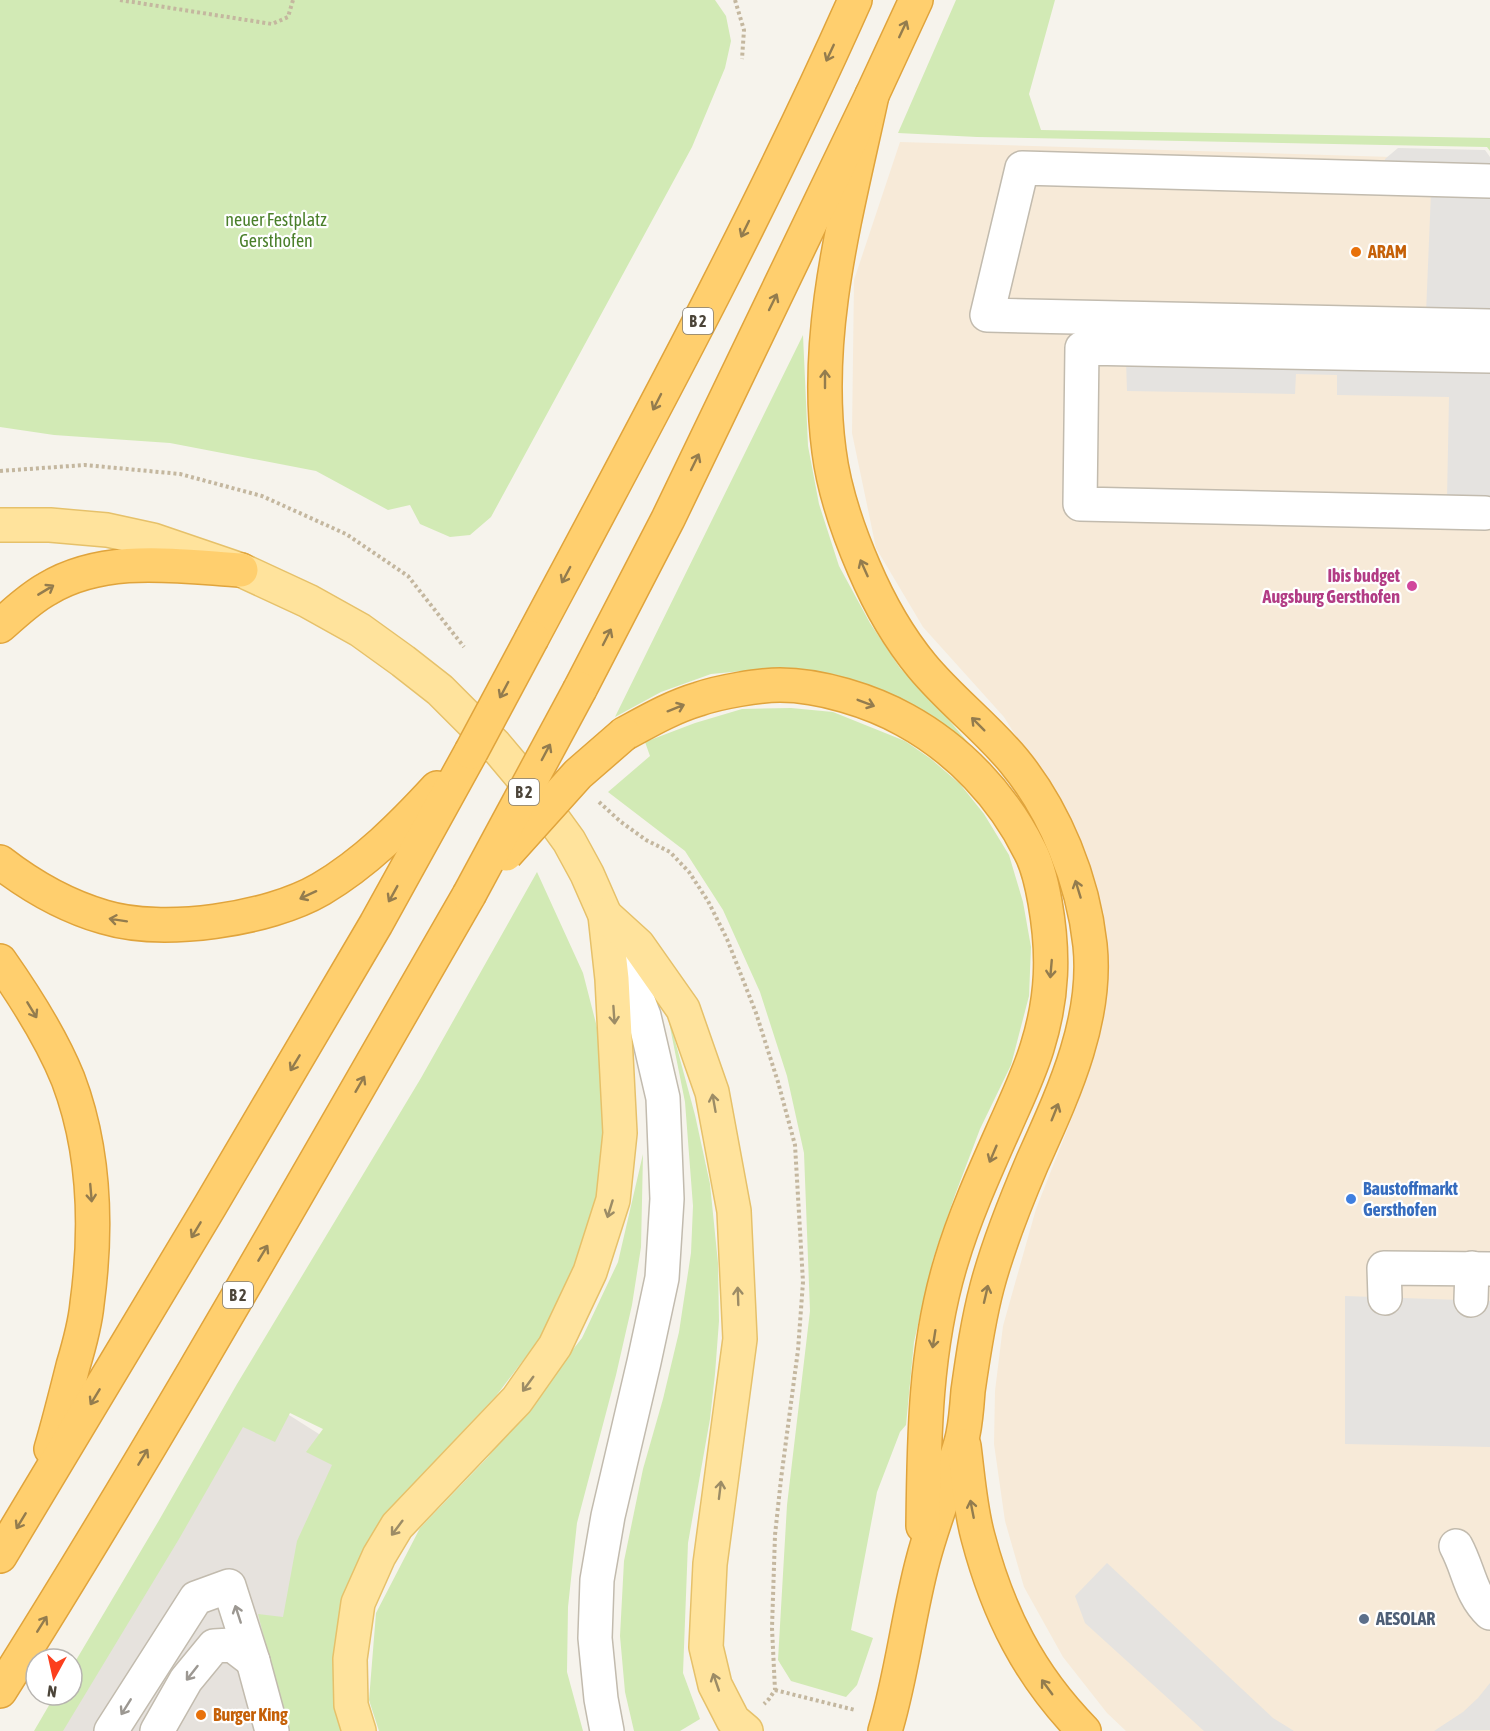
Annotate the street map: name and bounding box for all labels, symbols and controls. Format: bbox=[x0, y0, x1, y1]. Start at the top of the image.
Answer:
one-way arrow bbox=[898, 20, 910, 38]
one-way arrow bbox=[824, 44, 836, 62]
park label: neuer Festplatz Gersthofen bbox=[225, 209, 327, 251]
one-way arrow bbox=[739, 219, 751, 237]
place label: ARAM bbox=[1367, 241, 1407, 262]
marker: ARAM bbox=[1349, 245, 1363, 259]
one-way arrow bbox=[768, 293, 779, 311]
road number: B 2 bbox=[683, 308, 713, 334]
one-way arrow bbox=[819, 370, 831, 390]
one-way arrow bbox=[651, 393, 662, 411]
one-way arrow bbox=[690, 454, 702, 472]
one-way arrow bbox=[858, 560, 869, 578]
one-way arrow bbox=[560, 565, 571, 583]
place label: Ibis budget Augsburg Gersthofen bbox=[1262, 565, 1401, 607]
marker: Ibis budget Augsburg Gersthofen bbox=[1405, 579, 1419, 593]
one-way arrow bbox=[37, 584, 54, 596]
one-way arrow bbox=[602, 628, 613, 646]
one-way arrow bbox=[498, 681, 510, 698]
one-way arrow bbox=[856, 698, 875, 709]
one-way arrow bbox=[666, 702, 685, 713]
one-way arrow bbox=[971, 717, 986, 732]
one-way arrow bbox=[541, 743, 552, 761]
road number: B 2 bbox=[509, 779, 539, 805]
one-way arrow bbox=[1072, 880, 1083, 899]
one-way arrow bbox=[387, 885, 399, 902]
one-way arrow bbox=[300, 890, 318, 902]
one-way arrow bbox=[108, 914, 128, 925]
one-way arrow bbox=[1045, 959, 1056, 979]
one-way arrow bbox=[27, 1001, 39, 1018]
one-way arrow bbox=[608, 1004, 619, 1024]
one-way arrow bbox=[288, 1054, 300, 1071]
one-way arrow bbox=[355, 1076, 367, 1093]
one-way arrow bbox=[709, 1093, 720, 1113]
one-way arrow bbox=[1050, 1104, 1061, 1122]
one-way arrow bbox=[987, 1144, 998, 1162]
place label: Baustoffmarkt Gersthofen bbox=[1363, 1178, 1459, 1220]
one-way arrow bbox=[86, 1183, 97, 1203]
marker: Baustoffmarkt Gersthofen bbox=[1344, 1192, 1358, 1206]
one-way arrow bbox=[604, 1199, 615, 1218]
one-way arrow bbox=[189, 1221, 201, 1238]
one-way arrow bbox=[257, 1245, 269, 1262]
road number: B 2 bbox=[223, 1282, 253, 1308]
one-way arrow bbox=[980, 1285, 992, 1304]
one-way arrow bbox=[732, 1286, 743, 1306]
one-way arrow bbox=[929, 1329, 940, 1348]
one-way arrow bbox=[522, 1376, 534, 1392]
one-way arrow bbox=[88, 1388, 100, 1405]
one-way arrow bbox=[137, 1449, 149, 1466]
one-way arrow bbox=[715, 1480, 726, 1500]
one-way arrow bbox=[966, 1499, 977, 1519]
one-way arrow bbox=[14, 1512, 26, 1529]
one-way arrow bbox=[391, 1520, 404, 1536]
one-way arrow bbox=[232, 1605, 243, 1624]
place label: AESOLAR bbox=[1375, 1608, 1435, 1629]
marker: AESOLAR bbox=[1357, 1612, 1371, 1626]
one-way arrow bbox=[37, 1616, 49, 1633]
north arrow bbox=[24, 1647, 84, 1707]
one-way arrow bbox=[186, 1665, 199, 1681]
one-way arrow bbox=[709, 1674, 720, 1692]
one-way arrow bbox=[1040, 1679, 1053, 1695]
text: N bbox=[46, 1682, 58, 1701]
one-way arrow bbox=[120, 1699, 133, 1716]
place label: Burger King bbox=[213, 1704, 288, 1725]
marker: Burger King bbox=[194, 1708, 208, 1722]

